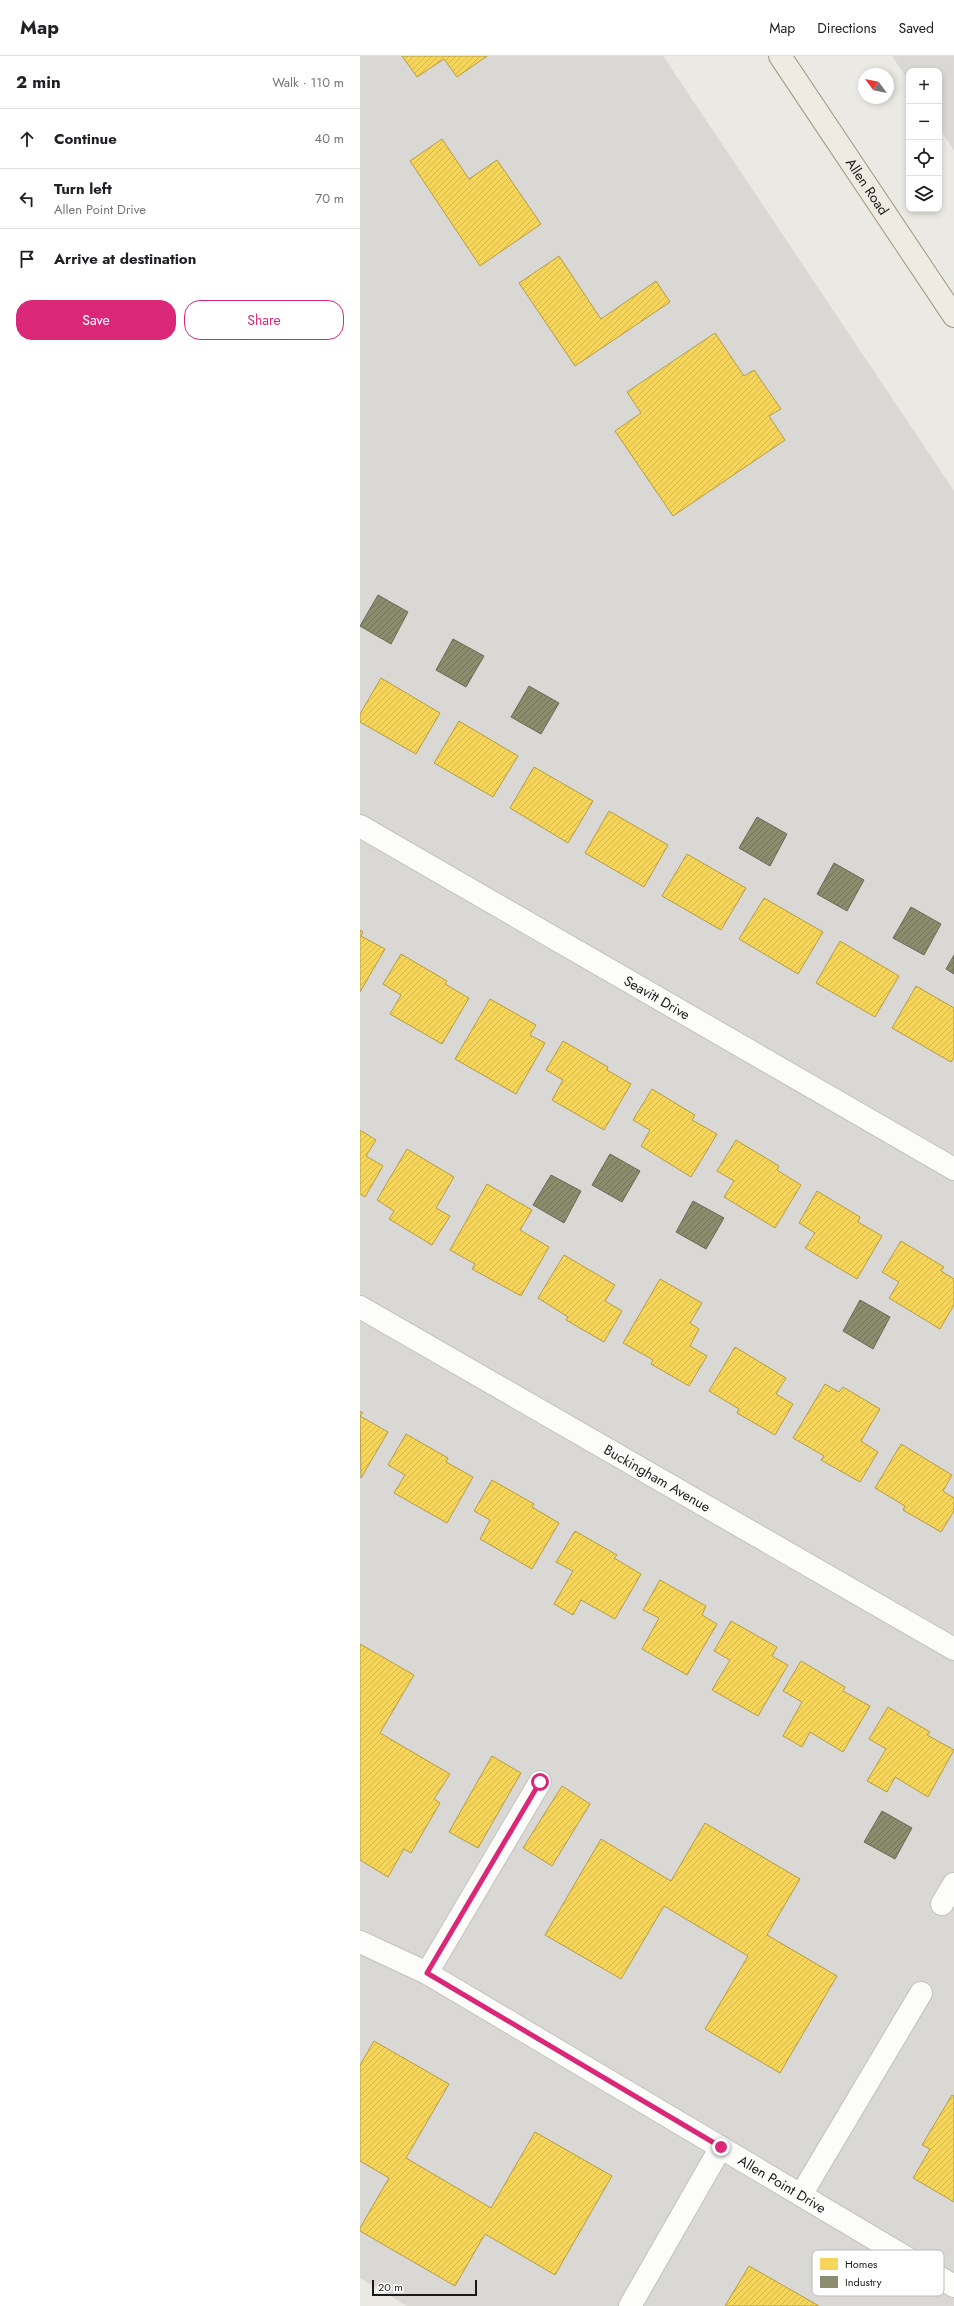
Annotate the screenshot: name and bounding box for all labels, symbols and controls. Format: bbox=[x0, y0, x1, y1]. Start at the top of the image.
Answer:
text: Map bbox=[20, 14, 59, 41]
text: Map bbox=[769, 18, 795, 38]
text: Directions bbox=[817, 18, 877, 38]
text: Saved bbox=[899, 18, 934, 38]
north arrow bbox=[858, 68, 894, 104]
map controls bbox=[906, 68, 942, 212]
button: + bbox=[906, 68, 942, 104]
text: 2 min bbox=[16, 70, 61, 94]
text: Walk · 110 m bbox=[272, 73, 344, 92]
button: − bbox=[906, 104, 942, 140]
icon: ahead bbox=[16, 128, 38, 150]
text: Continue bbox=[54, 128, 117, 150]
text: 40 m bbox=[315, 129, 344, 148]
button: locate bbox=[906, 140, 942, 176]
street label: Allen Road bbox=[841, 154, 894, 219]
button: layers bbox=[906, 176, 942, 212]
text: Turn left bbox=[54, 178, 112, 200]
icon: left bbox=[16, 188, 38, 210]
text: 70 m bbox=[315, 189, 344, 208]
text: Allen Point Drive bbox=[54, 200, 146, 219]
icon: arrive bbox=[16, 248, 38, 270]
text: Arrive at destination bbox=[54, 248, 196, 270]
button: Save bbox=[16, 300, 176, 340]
button: Share bbox=[184, 300, 344, 340]
street label: Seavitt Drive bbox=[620, 970, 694, 1025]
street label: Buckingham Avenue bbox=[600, 1440, 714, 1517]
route start bbox=[531, 1773, 549, 1791]
route end bbox=[712, 2138, 730, 2156]
street label: Allen Point Drive bbox=[735, 2150, 830, 2218]
legend bbox=[812, 2250, 944, 2296]
text: Homes bbox=[845, 2256, 878, 2272]
text: Industry bbox=[845, 2274, 882, 2290]
scale bar bbox=[372, 2278, 477, 2297]
text: 20 m bbox=[378, 2279, 403, 2295]

